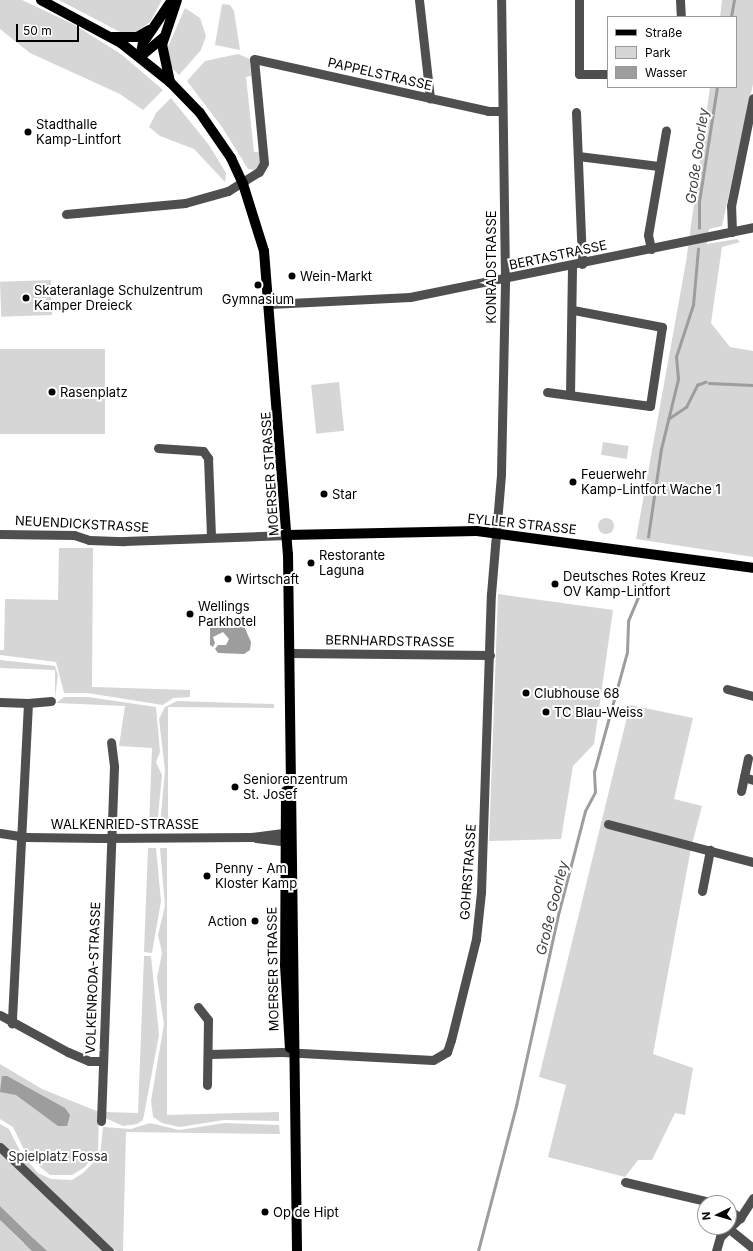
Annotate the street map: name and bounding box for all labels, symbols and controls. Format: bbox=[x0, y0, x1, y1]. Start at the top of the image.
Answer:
scale bar bbox=[18, 16, 81, 42]
legend bbox=[607, 16, 737, 88]
text: 50 m bbox=[23, 23, 52, 38]
text: Straße bbox=[645, 25, 682, 40]
text: Park bbox=[645, 45, 671, 60]
street label: PAPPELSTRASSE bbox=[326, 54, 434, 94]
text: Wasser bbox=[645, 65, 687, 80]
water label: Große Goorley bbox=[682, 107, 712, 205]
place label: Stadthalle Kamp-Lintfort bbox=[36, 117, 121, 148]
marker: Stadthalle Kamp-Lintfort bbox=[23, 127, 33, 137]
street label: KONRADSTRASSE bbox=[483, 210, 499, 324]
street label: BERTASTRASSE bbox=[508, 237, 608, 273]
place label: Wein-Markt bbox=[300, 268, 372, 284]
marker: Wein-Markt bbox=[287, 271, 297, 281]
marker: Gymnasium bbox=[253, 280, 263, 290]
place label: Skateranlage Schulzentrum Kamper Dreieck bbox=[34, 283, 203, 314]
place label: Gymnasium bbox=[222, 291, 294, 307]
marker: Skateranlage Schulzentrum Kamper Dreieck bbox=[21, 293, 31, 303]
place label: Rasenplatz bbox=[60, 384, 128, 400]
marker: Rasenplatz bbox=[47, 387, 57, 397]
street label: MOERSER STRASSE bbox=[258, 411, 282, 537]
place label: Feuerwehr Kamp-Lintfort Wache 1 bbox=[581, 467, 721, 498]
marker: Feuerwehr Kamp-Lintfort Wache 1 bbox=[568, 477, 578, 487]
place label: Star bbox=[332, 486, 357, 502]
marker: Star bbox=[319, 489, 329, 499]
street label: EYLLER STRASSE bbox=[467, 511, 577, 537]
street label: NEUENDICKSTRASSE bbox=[14, 513, 150, 535]
place label: Restorante Laguna bbox=[319, 548, 385, 579]
marker: Restorante Laguna bbox=[306, 558, 316, 568]
place label: Deutsches Rotes Kreuz OV Kamp-Lintfort bbox=[563, 569, 706, 600]
place label: Wirtschaft bbox=[236, 571, 299, 587]
marker: Wirtschaft bbox=[223, 574, 233, 584]
marker: Deutsches Rotes Kreuz OV Kamp-Lintfort bbox=[550, 579, 560, 589]
place label: Wellings Parkhotel bbox=[198, 599, 256, 630]
marker: Wellings Parkhotel bbox=[185, 609, 195, 619]
street label: BERNHARDSTRASSE bbox=[325, 632, 455, 650]
place label: Clubhouse 68 bbox=[534, 685, 620, 701]
marker: Clubhouse 68 bbox=[521, 688, 531, 698]
place label: TC Blau-Weiss bbox=[554, 704, 643, 720]
marker: TC Blau-Weiss bbox=[541, 707, 551, 717]
place label: Seniorenzentrum St. Josef bbox=[243, 772, 348, 803]
marker: Seniorenzentrum St. Josef bbox=[230, 782, 240, 792]
street label: WALKENRIED-STRASSE bbox=[51, 816, 199, 832]
street label: GOHRSTRASSE bbox=[457, 823, 479, 921]
water label: Große Goorley bbox=[532, 859, 572, 957]
place label: Penny - Am Kloster Kamp bbox=[215, 861, 297, 892]
marker: Penny - Am Kloster Kamp bbox=[202, 871, 212, 881]
street label: VOLKENRODA-STRASSE bbox=[83, 902, 103, 1054]
street label: MOERSER STRASSE bbox=[264, 907, 282, 1031]
place label: Action bbox=[208, 913, 247, 929]
marker: Action bbox=[250, 916, 260, 926]
park label: Spielplatz Fossa bbox=[8, 1148, 108, 1164]
north arrow bbox=[697, 1195, 737, 1235]
place label: Op de Hipt bbox=[273, 1204, 339, 1220]
marker: Op de Hipt bbox=[260, 1207, 270, 1217]
text: N bbox=[699, 1211, 713, 1221]

